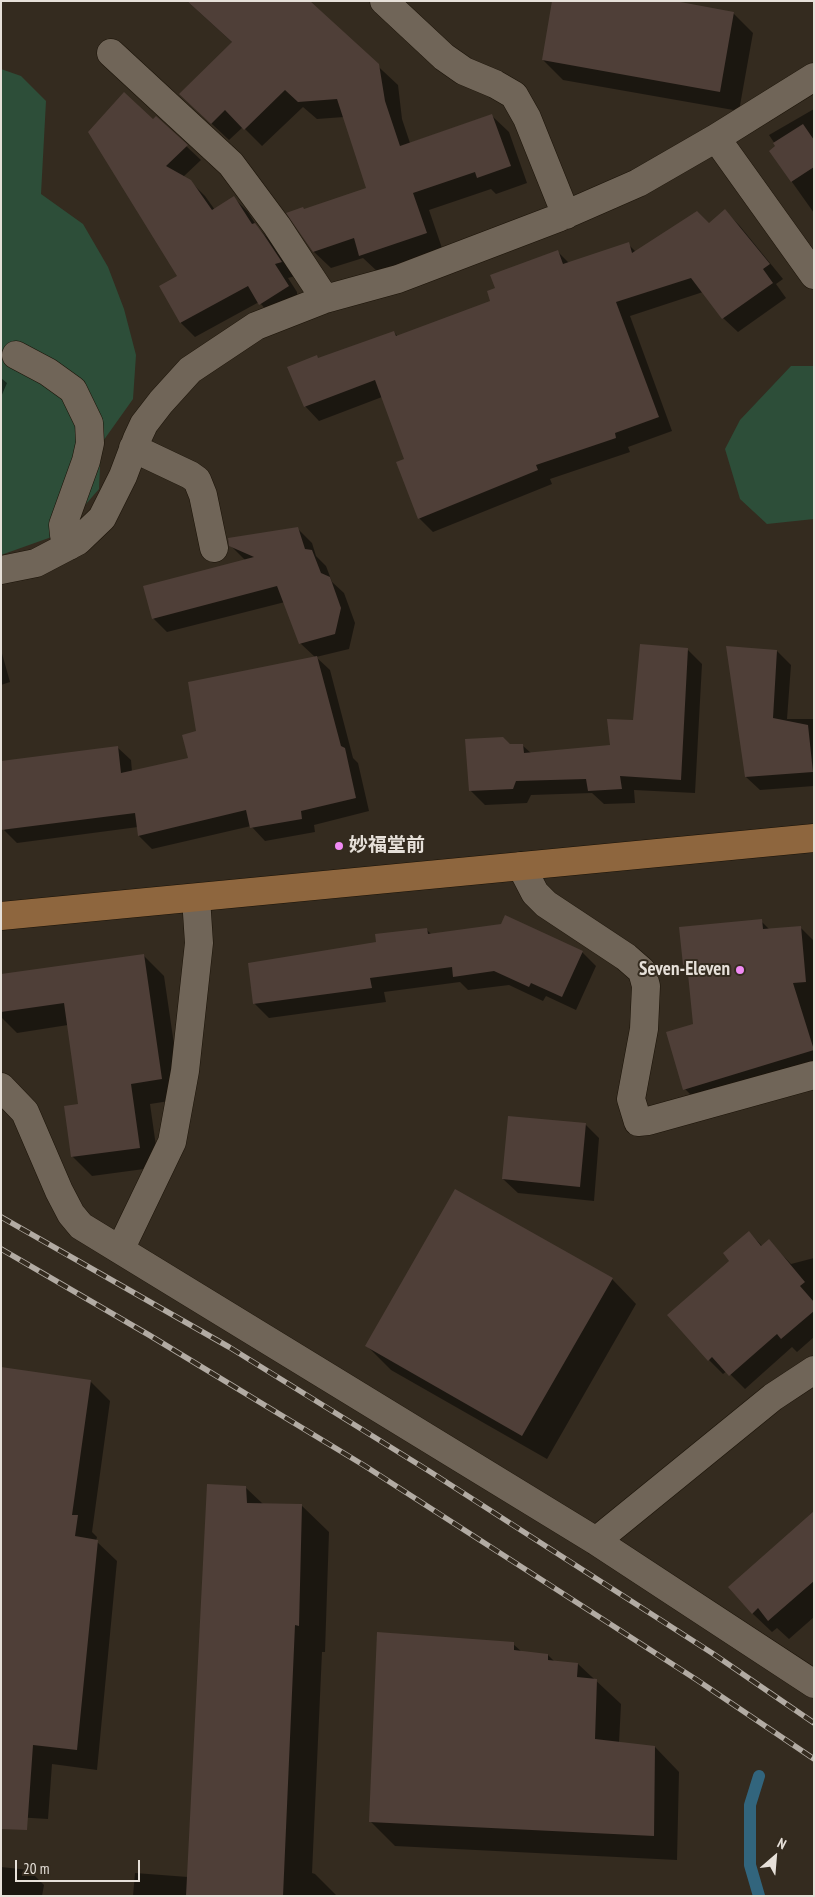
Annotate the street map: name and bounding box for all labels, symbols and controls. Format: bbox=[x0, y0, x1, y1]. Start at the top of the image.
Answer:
place label: 妙福堂前 bbox=[349, 835, 425, 857]
marker: 妙福堂前 bbox=[333, 840, 345, 852]
place label: Seven-Eleven bbox=[639, 959, 730, 981]
marker: Seven-Eleven bbox=[734, 964, 746, 976]
north arrow bbox=[750, 1832, 800, 1882]
text: N bbox=[774, 1834, 789, 1853]
scale bar bbox=[18, 1850, 142, 1882]
text: 20 m bbox=[23, 1859, 49, 1878]

